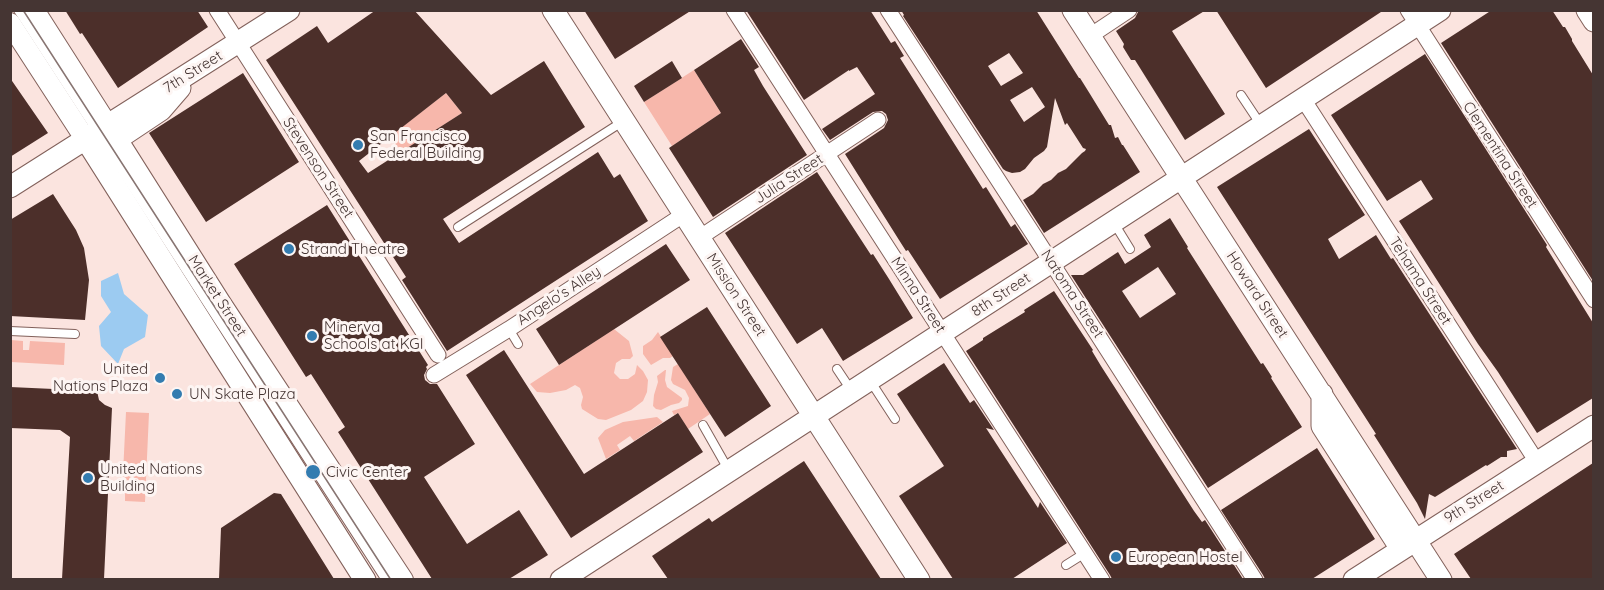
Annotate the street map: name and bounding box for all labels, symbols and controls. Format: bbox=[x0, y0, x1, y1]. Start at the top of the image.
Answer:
street label: 7th Street bbox=[160, 47, 226, 97]
street label: Clementina Street bbox=[1459, 98, 1541, 212]
street label: Stevenson Street bbox=[279, 114, 357, 222]
place label: San Francisco Federal Building bbox=[370, 127, 482, 162]
marker: San Francisco Federal Building bbox=[351, 138, 365, 152]
street label: Julia Street bbox=[751, 150, 827, 208]
street label: Tehama Street bbox=[1385, 234, 1455, 328]
place label: Strand Theatre bbox=[301, 240, 405, 258]
marker: Strand Theatre bbox=[282, 242, 296, 256]
street label: Natoma Street bbox=[1037, 246, 1107, 342]
street label: Howard Street bbox=[1222, 248, 1292, 342]
street label: Mission Street bbox=[702, 250, 770, 340]
street label: Market Street bbox=[184, 252, 250, 340]
street label: Minna Street bbox=[887, 254, 949, 336]
street label: Angelo's Alley bbox=[514, 262, 604, 330]
street label: 8th Street bbox=[968, 269, 1034, 321]
place label: Minerva Schools at KGI bbox=[324, 318, 424, 353]
marker: Minerva Schools at KGI bbox=[305, 329, 319, 343]
place label: United Nations Plaza bbox=[53, 360, 148, 395]
marker: United Nations Plaza bbox=[153, 371, 167, 385]
place label: UN Skate Plaza bbox=[189, 385, 296, 403]
marker: UN Skate Plaza bbox=[170, 387, 184, 401]
place label: United Nations Building bbox=[100, 460, 202, 495]
marker: Civic Center bbox=[304, 463, 322, 481]
place label: Civic Center bbox=[326, 463, 408, 481]
marker: United Nations Building bbox=[81, 471, 95, 485]
street label: 9th Street bbox=[1441, 477, 1507, 527]
place label: European Hostel bbox=[1128, 548, 1243, 566]
marker: European Hostel bbox=[1109, 550, 1123, 564]

